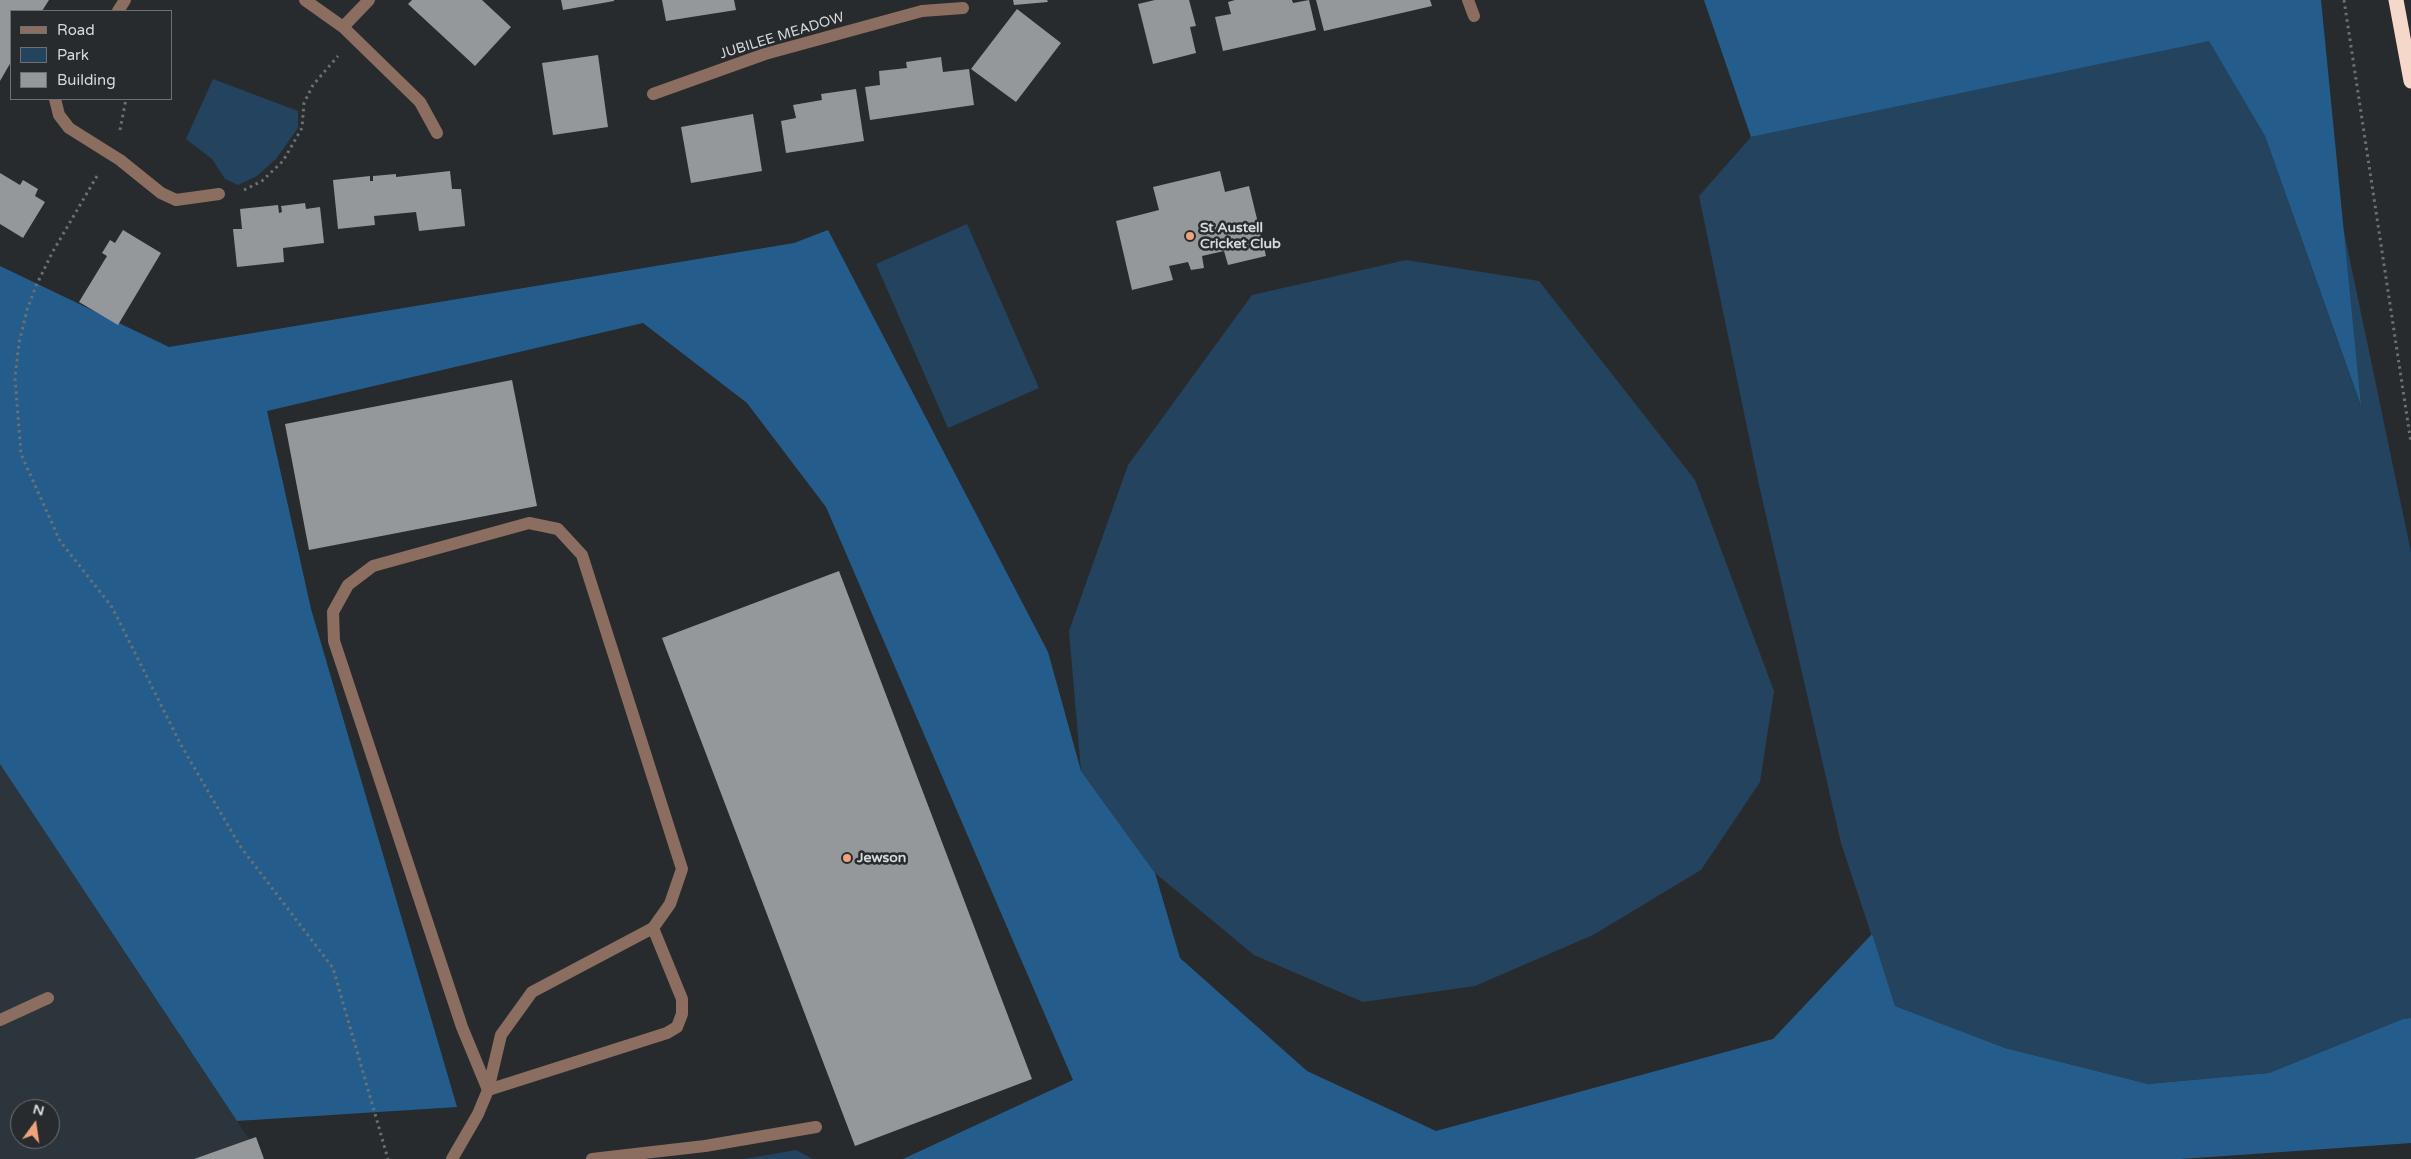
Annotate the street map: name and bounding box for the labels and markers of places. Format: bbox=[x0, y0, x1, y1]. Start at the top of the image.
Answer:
place label: St Austell Cricket Club bbox=[1200, 220, 1281, 252]
marker: St Austell Cricket Club bbox=[1184, 230, 1196, 242]
place label: Jewson bbox=[857, 850, 906, 866]
marker: Jewson bbox=[841, 852, 853, 864]

